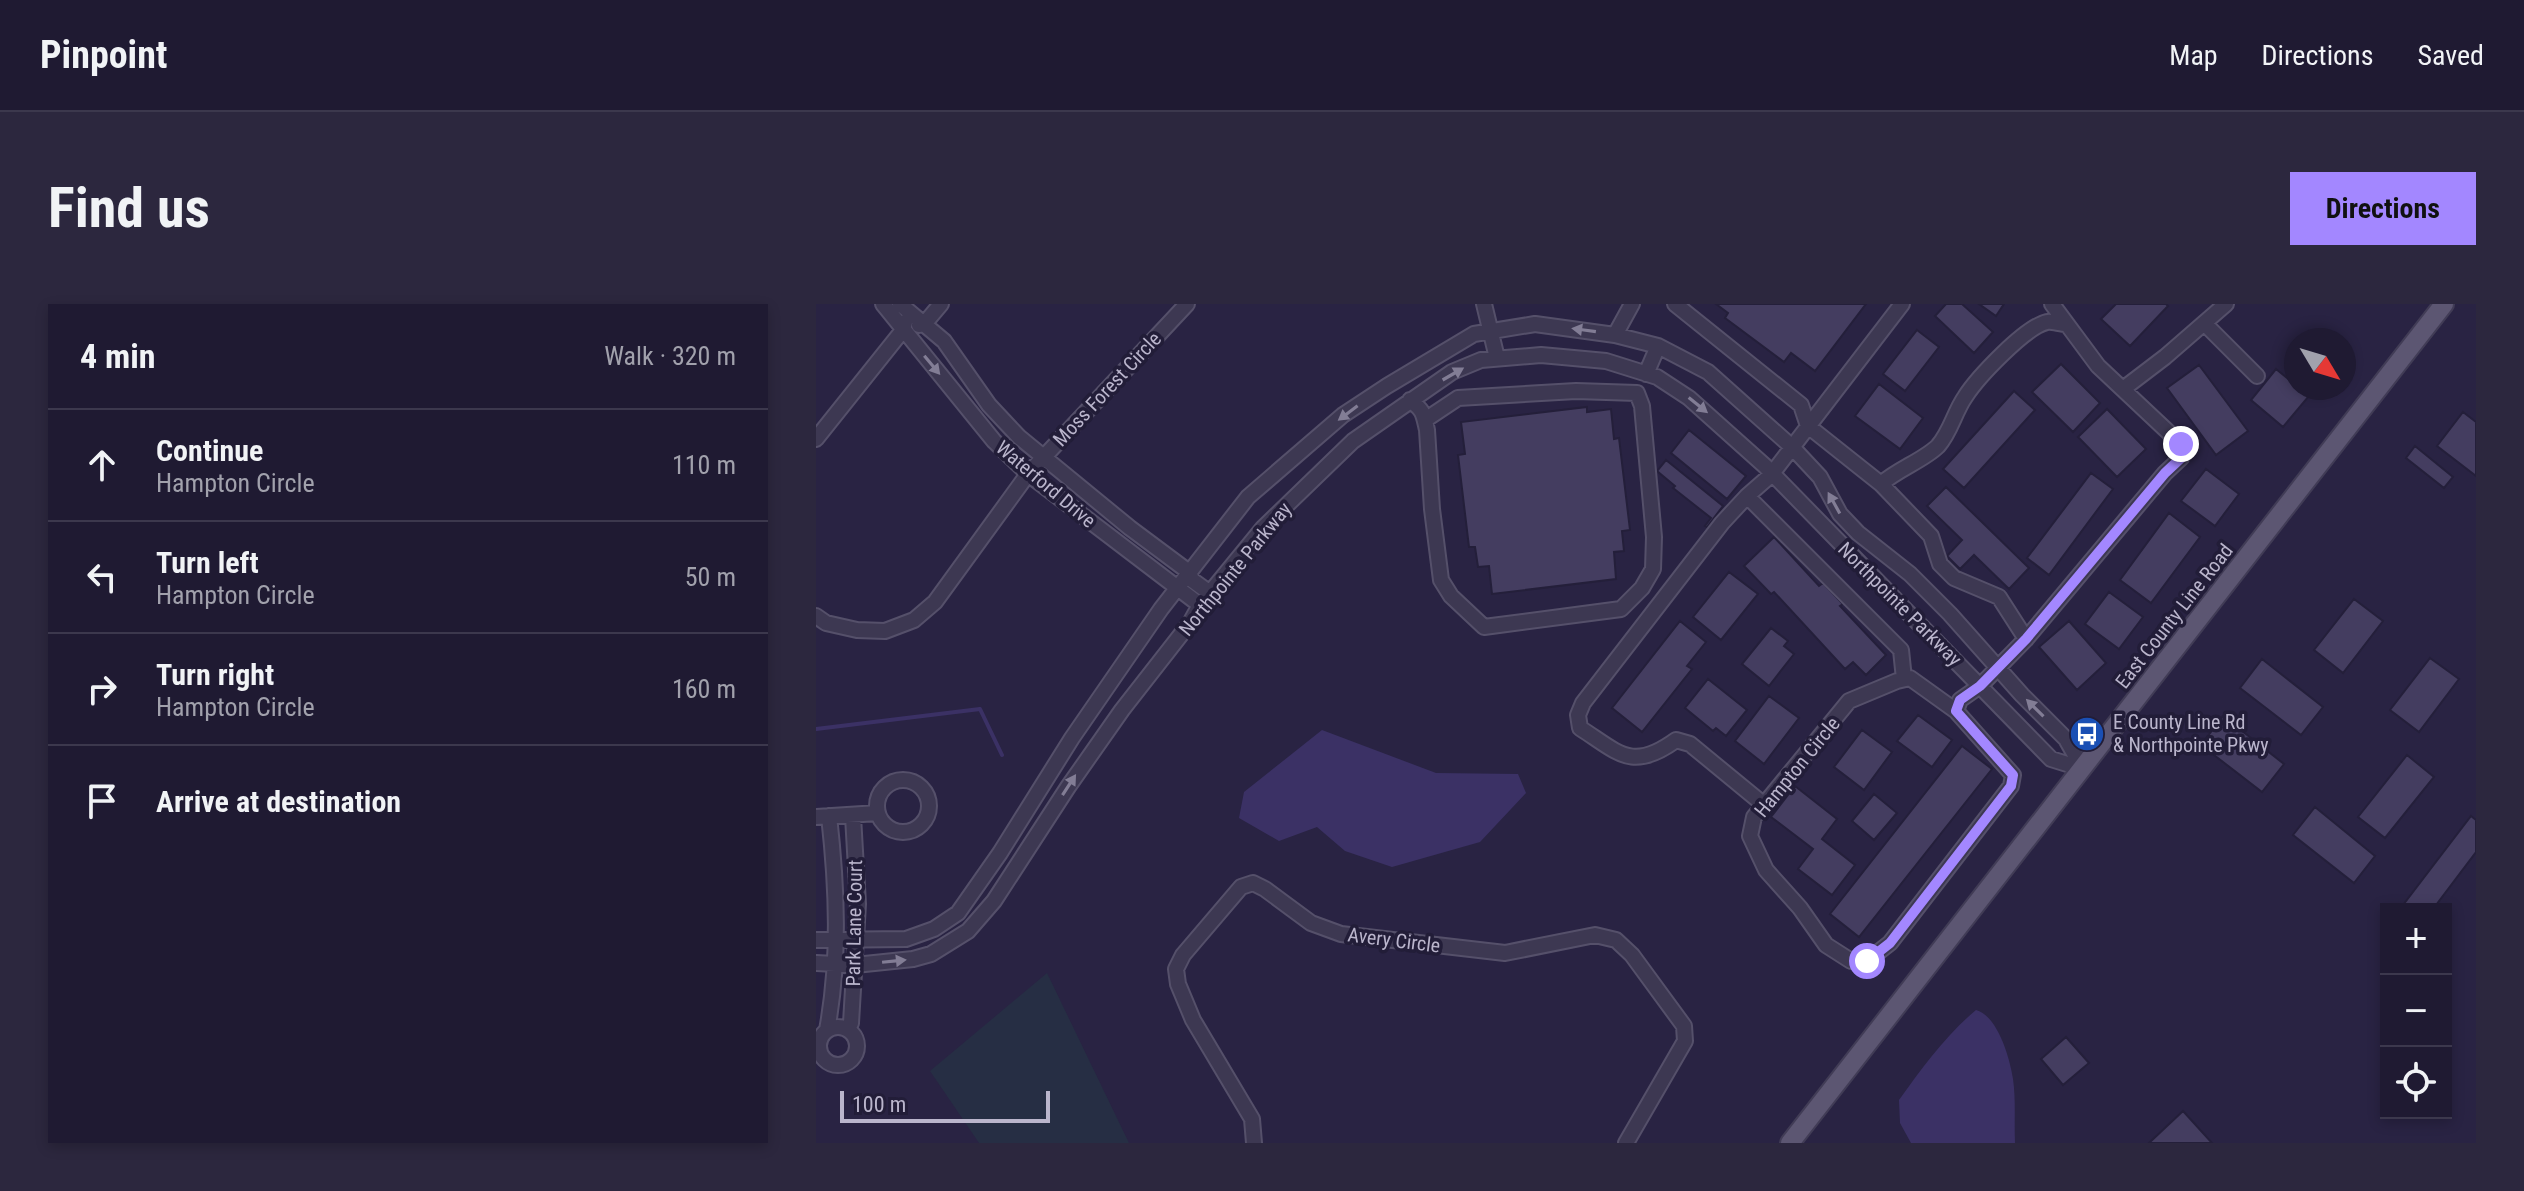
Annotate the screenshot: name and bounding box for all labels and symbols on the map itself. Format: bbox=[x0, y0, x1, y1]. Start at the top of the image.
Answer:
one-way arrow bbox=[1571, 323, 1596, 336]
street label: Moss Forest Circle bbox=[1048, 327, 1166, 451]
north arrow bbox=[2284, 328, 2356, 400]
one-way arrow bbox=[923, 354, 940, 374]
one-way arrow bbox=[1441, 367, 1464, 380]
one-way arrow bbox=[1687, 396, 1707, 413]
one-way arrow bbox=[1338, 404, 1358, 420]
route end bbox=[2163, 426, 2199, 462]
street label: Waterford Drive bbox=[991, 435, 1101, 533]
one-way arrow bbox=[1828, 492, 1842, 514]
street label: Northpointe Parkway bbox=[1174, 497, 1296, 641]
street label: Northpointe Parkway bbox=[1833, 537, 1967, 671]
street label: East County Line Road bbox=[2110, 539, 2238, 693]
one-way arrow bbox=[2026, 699, 2045, 718]
place label: E County Line Rd & Northpointe Pkwy bbox=[2113, 710, 2269, 757]
street label: Hampton Circle bbox=[1749, 712, 1845, 822]
bus stop icon: E County Line Rd & Northpointe Pkwy bbox=[2068, 715, 2106, 753]
one-way arrow bbox=[1062, 775, 1077, 796]
street label: Park Lane Court bbox=[841, 859, 867, 986]
street label: Avery Circle bbox=[1346, 922, 1442, 958]
route start bbox=[1849, 943, 1885, 979]
one-way arrow bbox=[882, 954, 907, 967]
scale bar bbox=[840, 1087, 1050, 1123]

